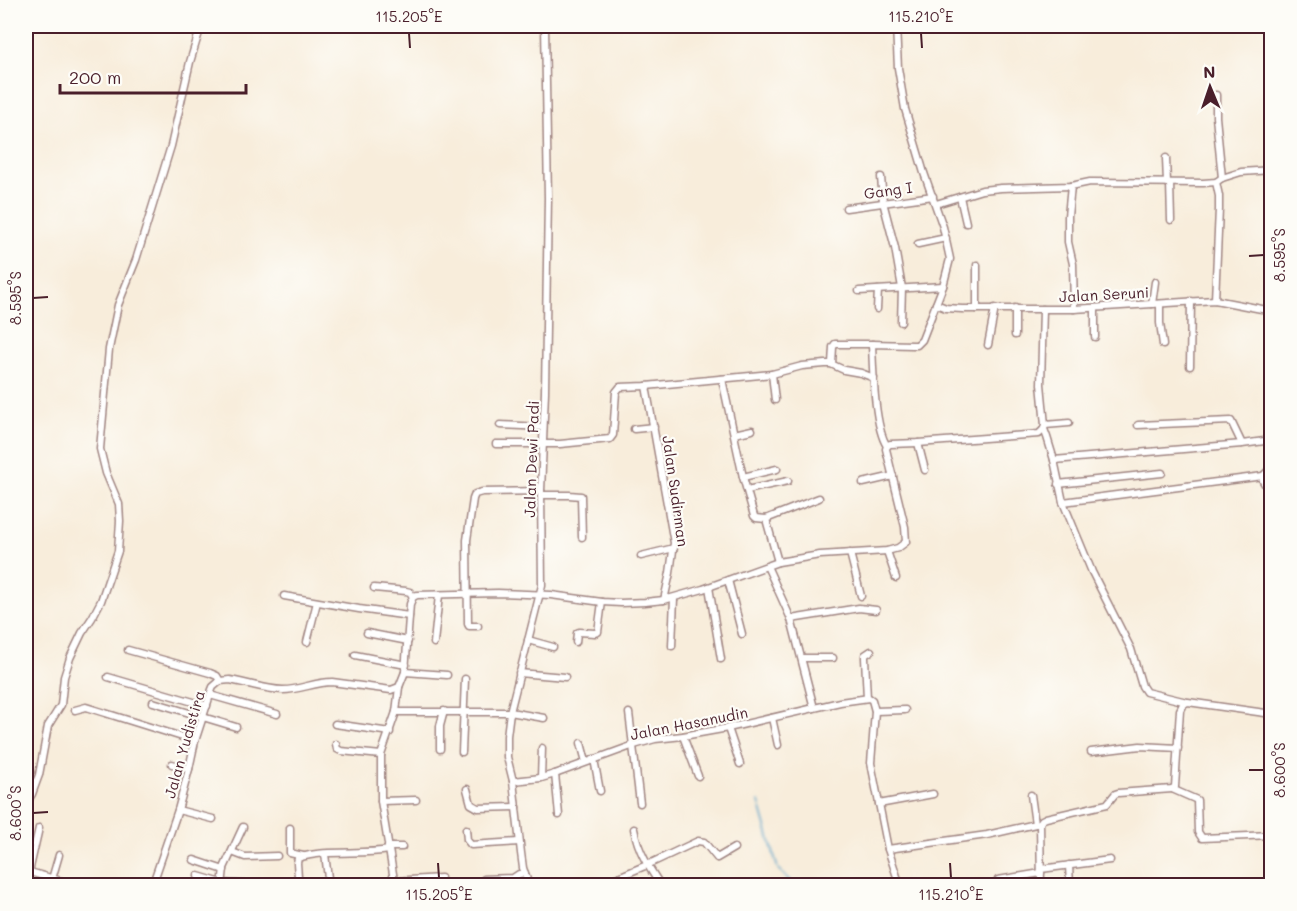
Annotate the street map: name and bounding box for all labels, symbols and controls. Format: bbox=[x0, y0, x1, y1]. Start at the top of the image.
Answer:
text: 115.205°E bbox=[375, 6, 443, 26]
text: 115.210°E bbox=[888, 6, 954, 26]
scale bar bbox=[60, 57, 246, 95]
north arrow bbox=[1180, 57, 1240, 117]
text: N bbox=[1203, 61, 1216, 82]
text: 200 m bbox=[69, 65, 121, 89]
street label: Gang I bbox=[862, 177, 914, 203]
text: 8.595°S bbox=[1269, 228, 1289, 282]
text: 8.595°S bbox=[5, 271, 25, 325]
street label: Jalan Seruni bbox=[1058, 282, 1150, 306]
street label: Jalan Dewi Padi bbox=[519, 400, 543, 518]
street label: Jalan Sudirman bbox=[658, 434, 694, 548]
street label: Jalan Yudistira bbox=[159, 688, 209, 800]
street label: Jalan Hasanudin bbox=[628, 702, 750, 744]
text: 8.600°S bbox=[1269, 742, 1289, 798]
text: 8.600°S bbox=[5, 785, 25, 841]
text: 115.205°E bbox=[405, 884, 473, 904]
text: 115.210°E bbox=[918, 884, 984, 904]

